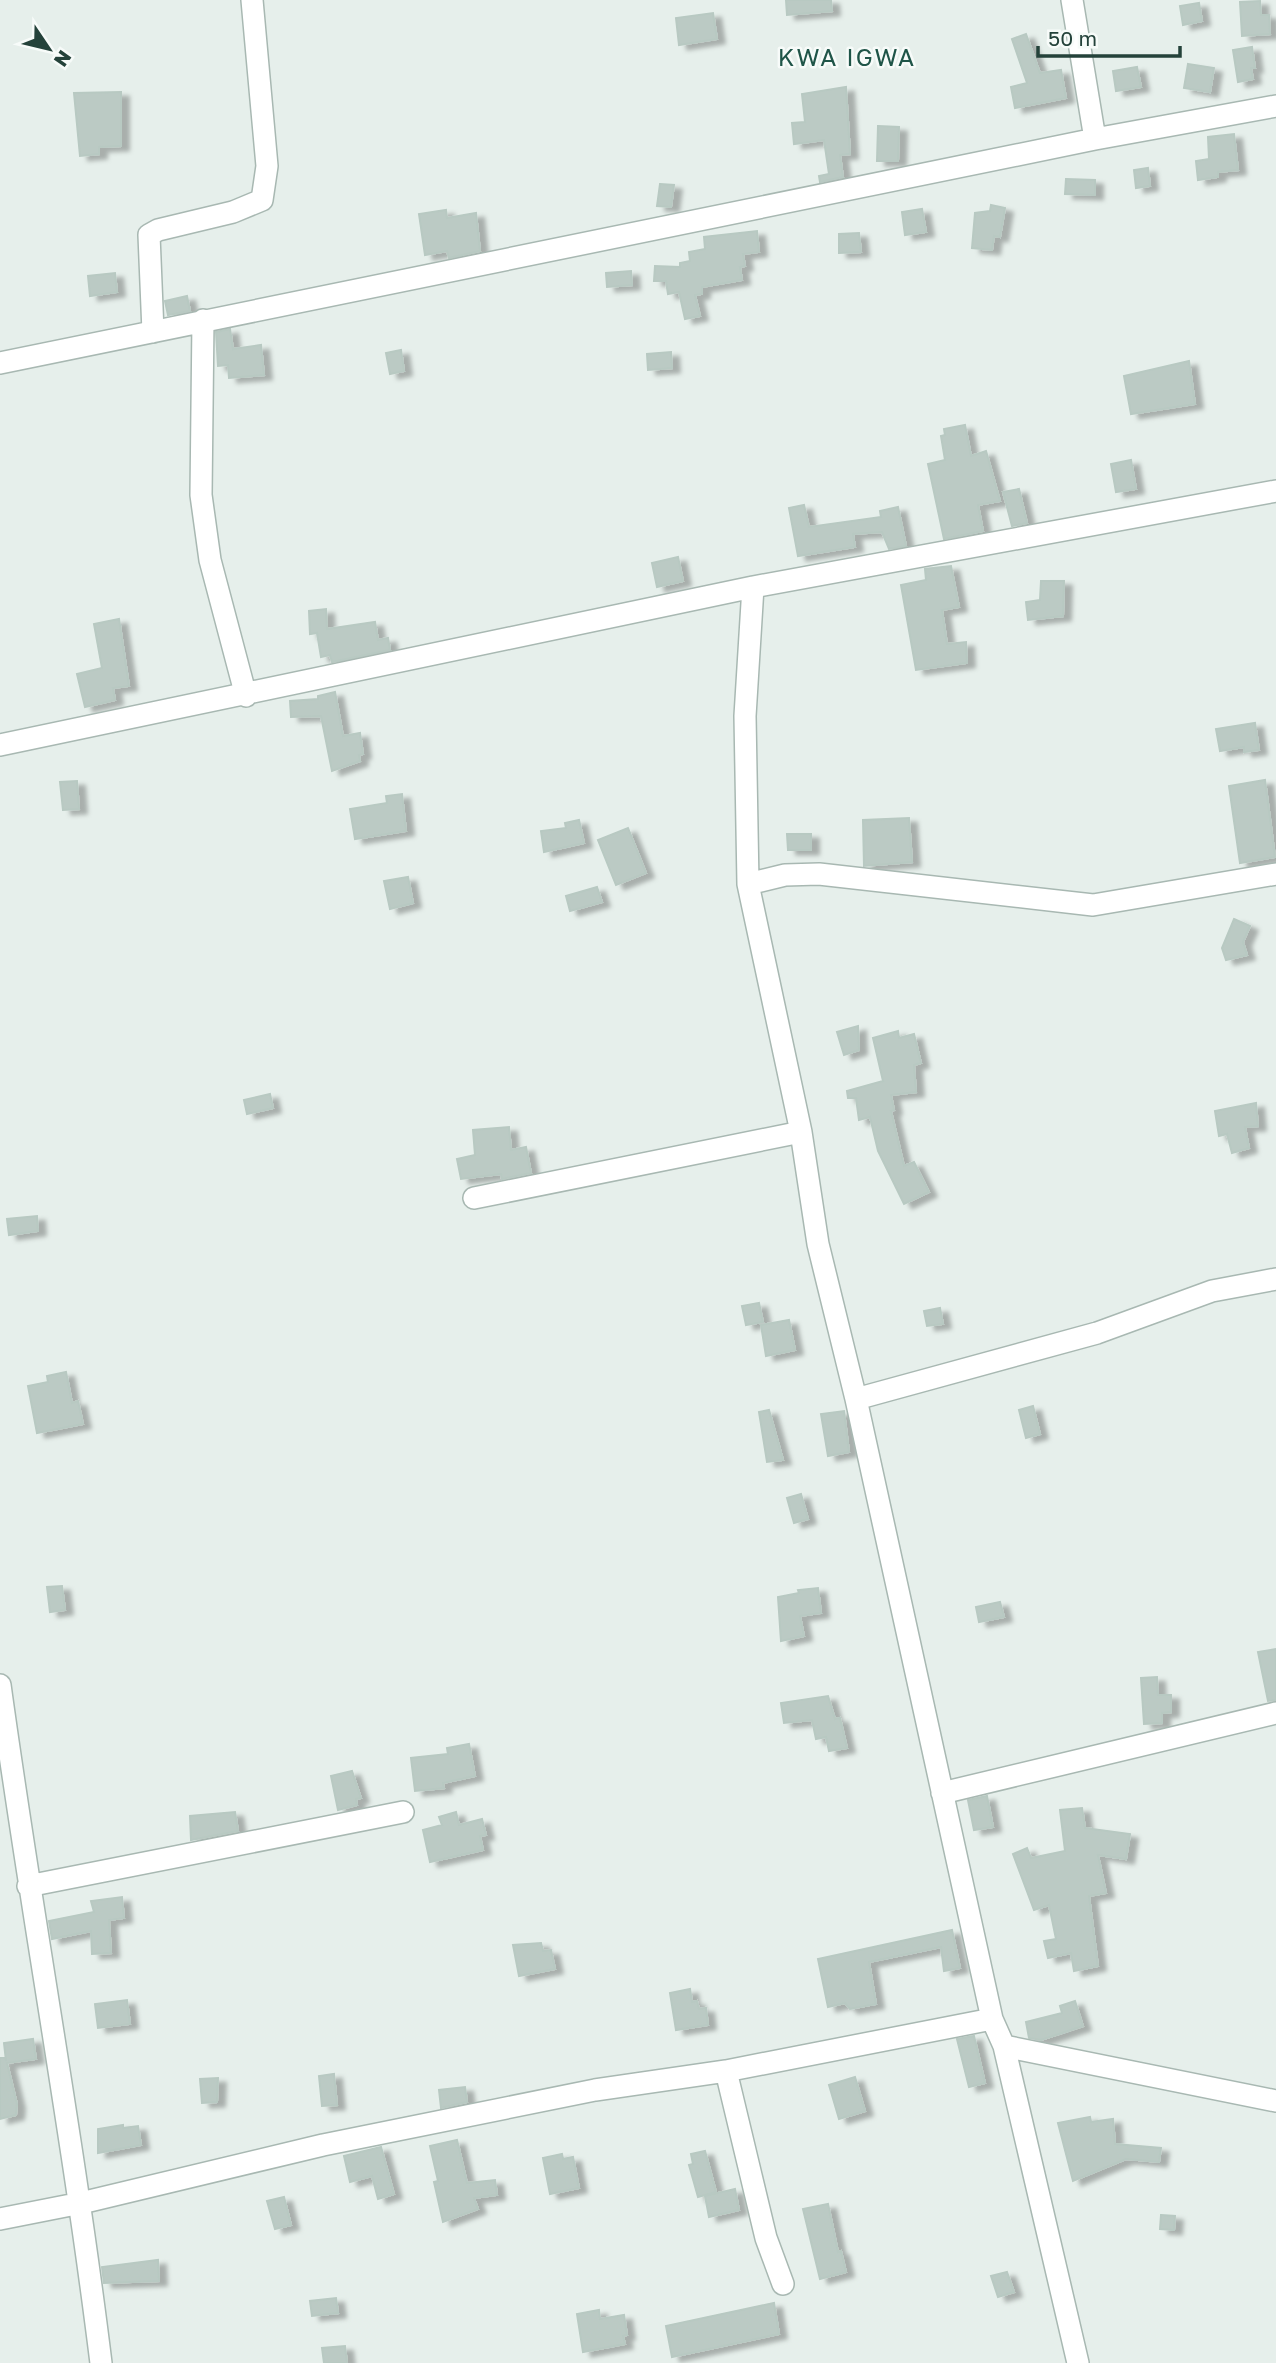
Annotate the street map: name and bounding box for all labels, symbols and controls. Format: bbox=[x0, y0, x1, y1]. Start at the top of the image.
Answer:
north arrow bbox=[14, 14, 84, 84]
scale bar bbox=[1038, 14, 1180, 58]
text: 50 m bbox=[1048, 25, 1097, 51]
district label: KWA IGWA bbox=[778, 42, 916, 71]
text: N bbox=[50, 47, 77, 72]

